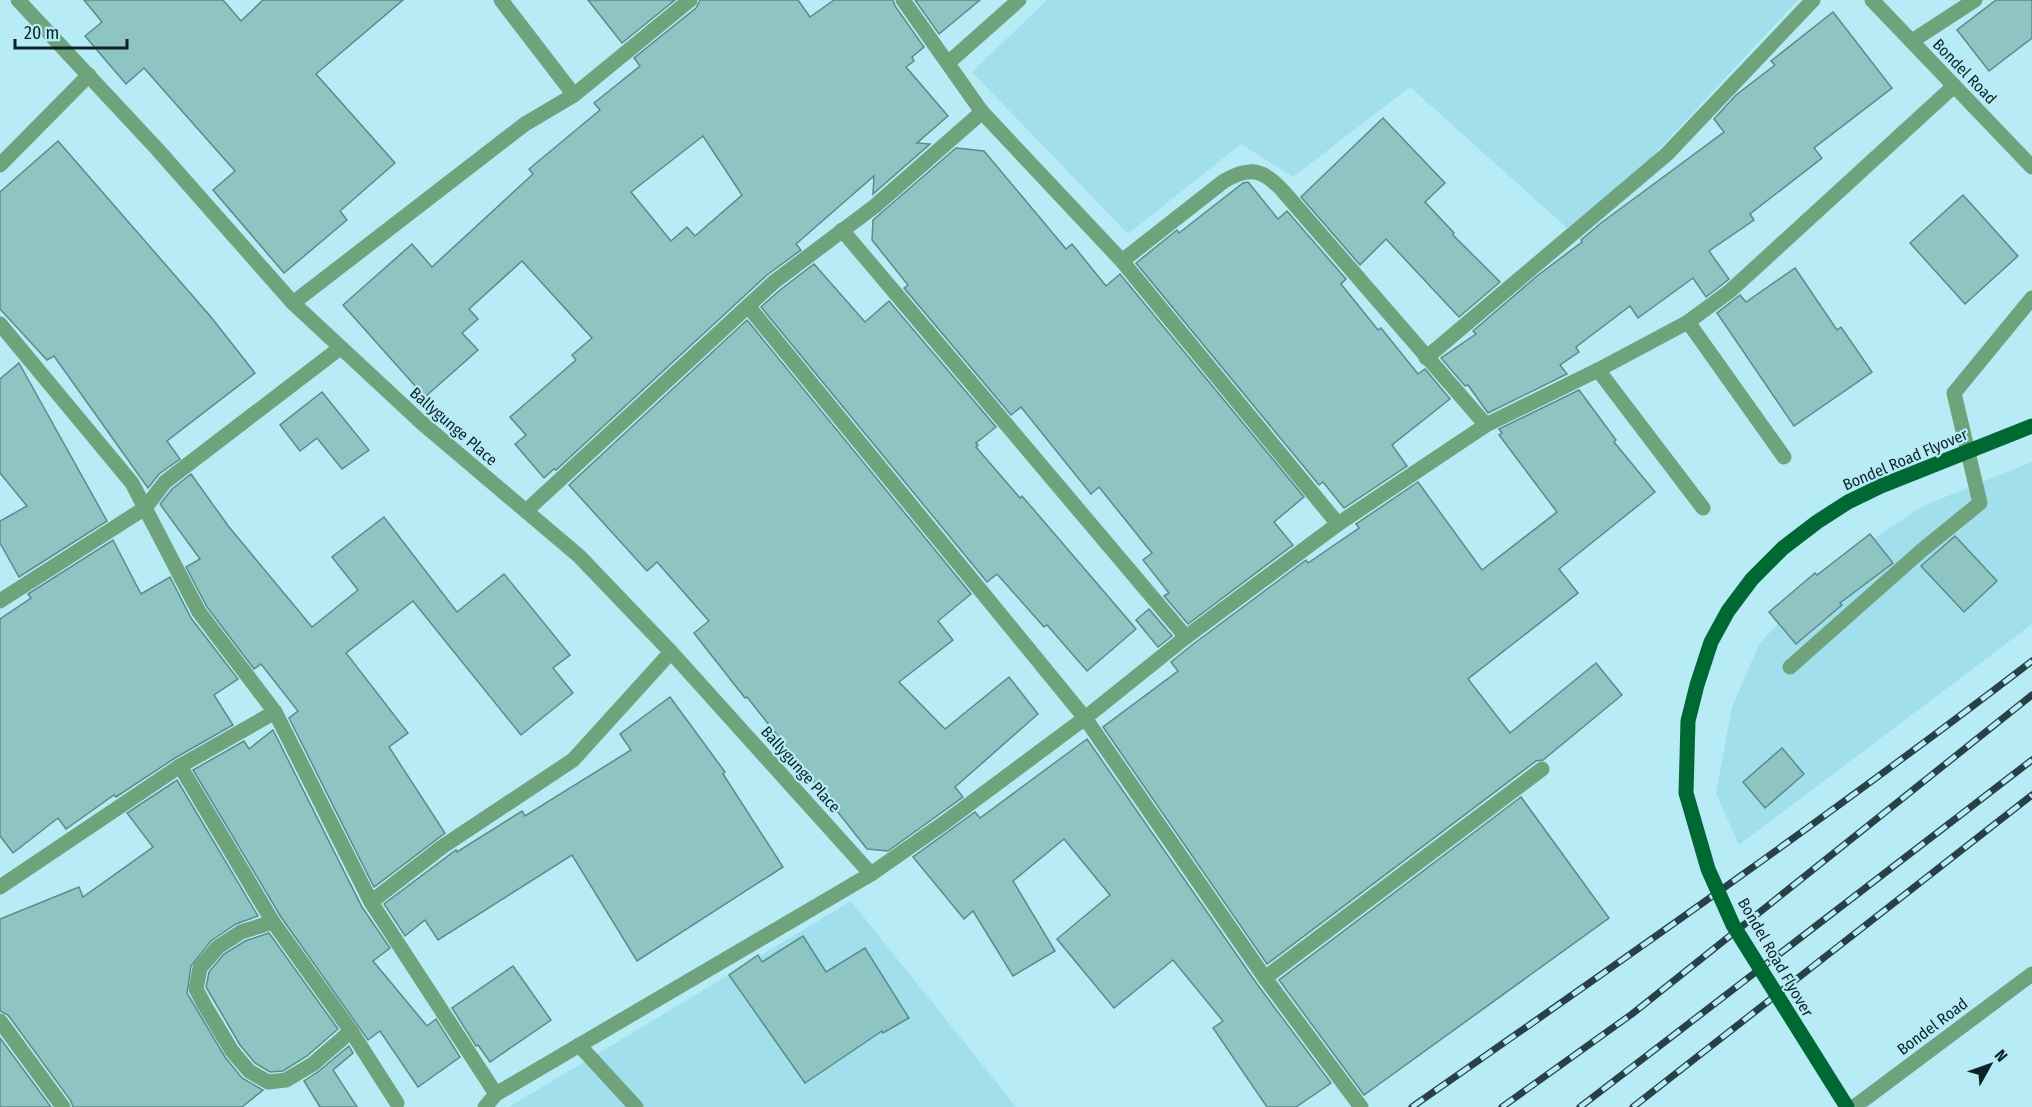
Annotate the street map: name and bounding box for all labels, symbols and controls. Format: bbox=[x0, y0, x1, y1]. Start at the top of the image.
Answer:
scale bar bbox=[15, 12, 128, 50]
text: 20 m bbox=[24, 22, 59, 44]
street label: Bondel Road bbox=[1929, 35, 2000, 108]
street label: Ballygunge Place bbox=[406, 383, 501, 470]
street label: Bondel Road Flyover bbox=[1840, 424, 1971, 494]
street label: Ballygunge Place bbox=[757, 722, 844, 816]
street label: Bondel Road Flyover bbox=[1734, 895, 1817, 1020]
street label: Bondel Road bbox=[1893, 994, 1971, 1059]
north arrow bbox=[1960, 1035, 2020, 1095]
text: N bbox=[1991, 1046, 2011, 1065]

